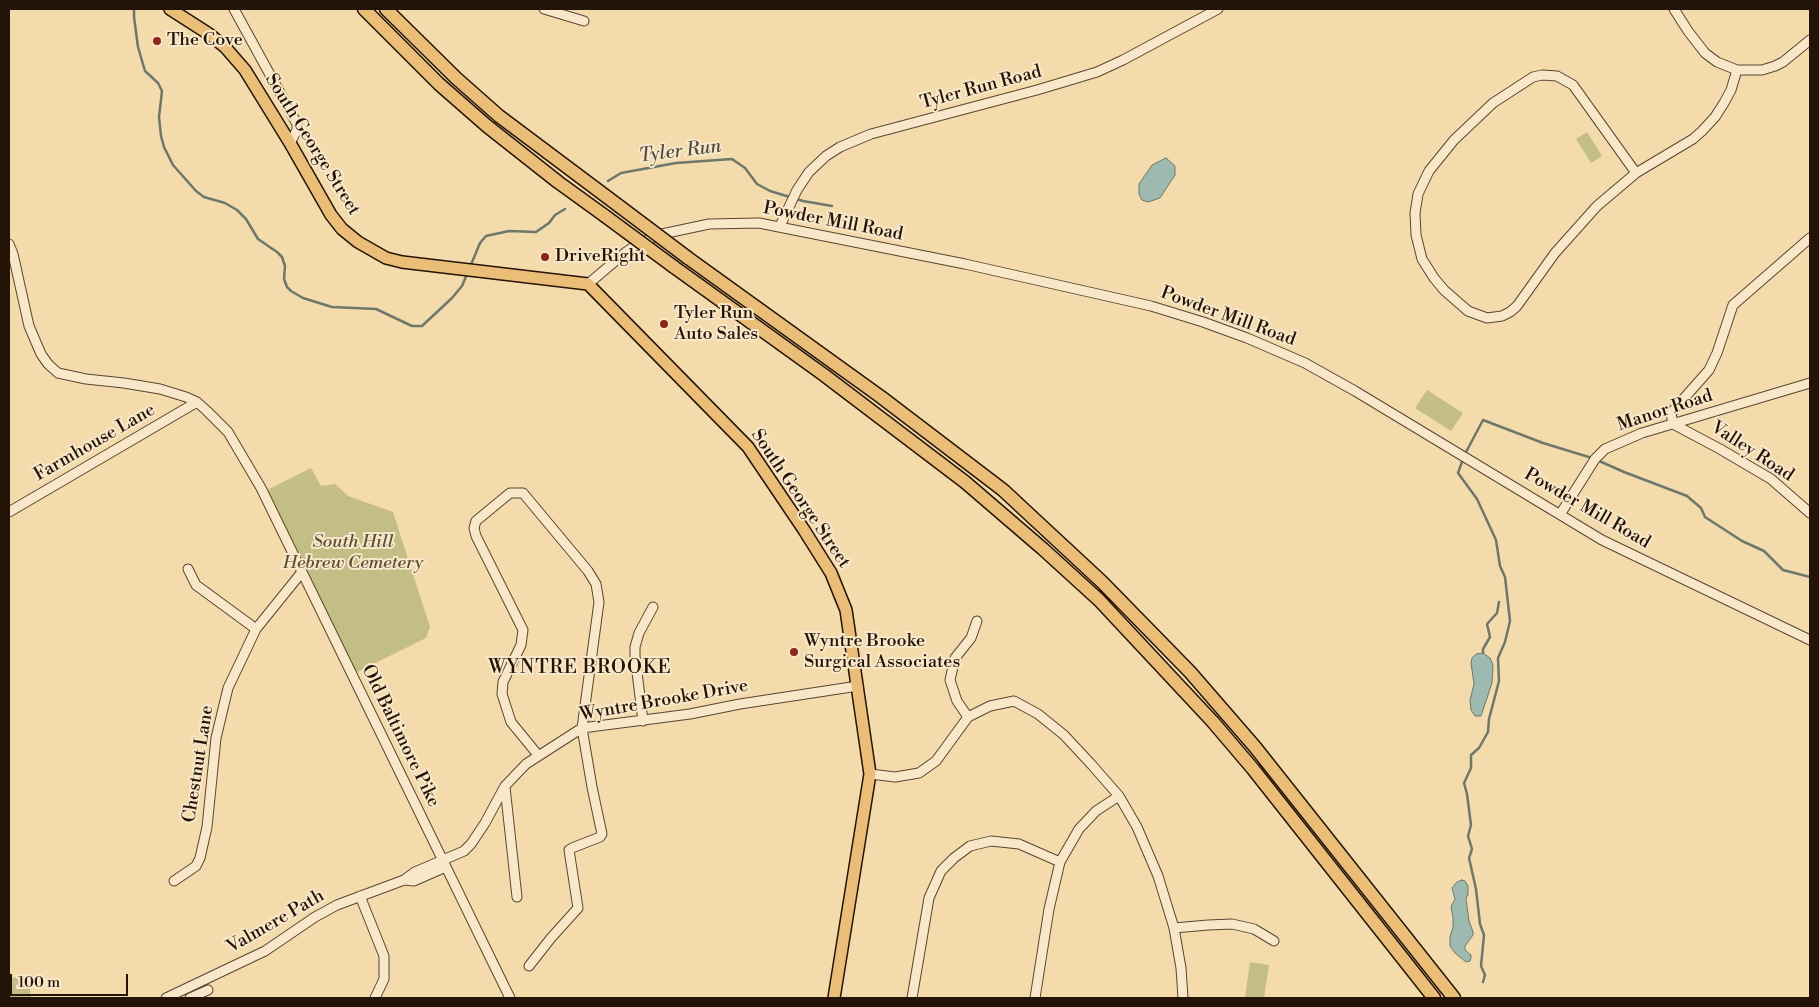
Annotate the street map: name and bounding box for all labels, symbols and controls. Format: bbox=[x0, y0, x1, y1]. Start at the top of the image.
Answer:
place label: The Cove bbox=[167, 30, 243, 52]
marker: The Cove bbox=[151, 35, 163, 47]
street label: Tyler Run Road bbox=[918, 61, 1044, 115]
street label: South George Street bbox=[260, 70, 364, 220]
water label: Tyler Run bbox=[637, 136, 723, 168]
street label: Powder Mill Road bbox=[761, 198, 905, 246]
place label: DriveRight bbox=[555, 246, 646, 268]
marker: DriveRight bbox=[539, 251, 551, 263]
street label: Powder Mill Road bbox=[1158, 283, 1298, 351]
place label: Tyler Run Auto Sales bbox=[674, 303, 758, 346]
marker: Tyler Run Auto Sales bbox=[658, 318, 670, 330]
street label: Manor Road bbox=[1615, 385, 1715, 437]
street label: Farmhouse Lane bbox=[31, 400, 159, 486]
street label: Valley Road bbox=[1707, 417, 1797, 487]
street label: South George Street bbox=[746, 426, 854, 572]
street label: Powder Mill Road bbox=[1520, 464, 1654, 554]
park label: South Hill Hebrew Cemetery bbox=[283, 532, 423, 574]
place label: Wyntre Brooke Surgical Associates bbox=[804, 631, 960, 674]
marker: Wyntre Brooke Surgical Associates bbox=[788, 646, 800, 658]
district label: WYNTRE BROOKE bbox=[487, 657, 673, 679]
street label: Old Baltimore Pike bbox=[356, 661, 444, 811]
street label: Wyntre Brooke Drive bbox=[578, 676, 750, 726]
street label: Chestnut Lane bbox=[179, 704, 219, 824]
street label: Valmere Path bbox=[223, 885, 329, 959]
scale bar bbox=[12, 964, 130, 996]
text: 100 m bbox=[18, 973, 60, 992]

